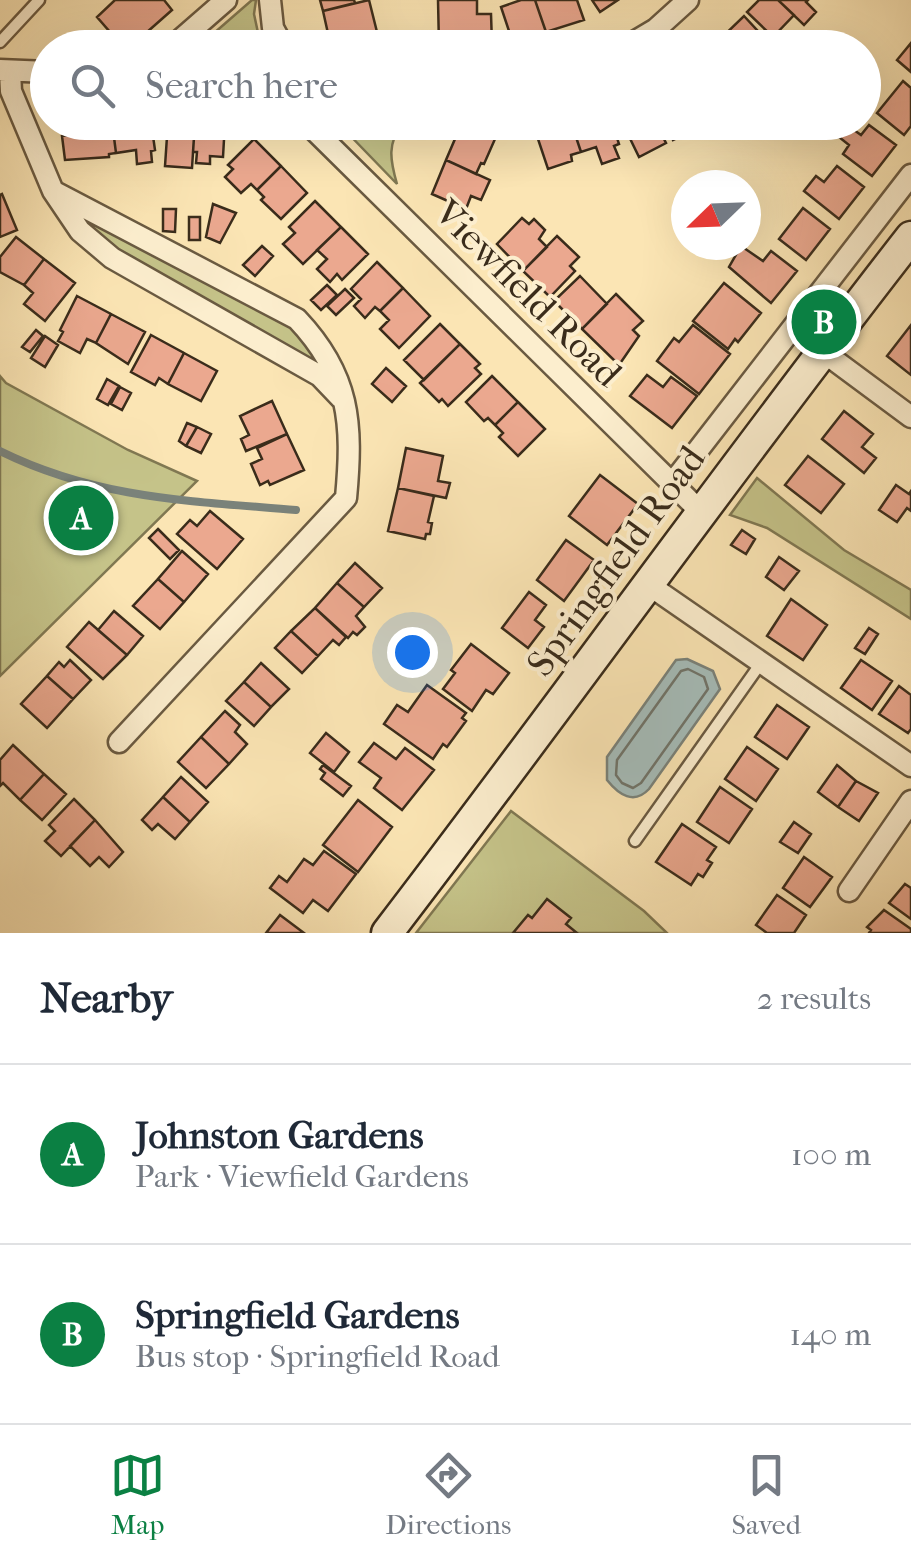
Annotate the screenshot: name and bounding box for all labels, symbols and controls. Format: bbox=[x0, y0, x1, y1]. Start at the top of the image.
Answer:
search box bbox=[30, 30, 881, 140]
icon: search bbox=[65, 58, 120, 113]
text: Search here bbox=[145, 63, 338, 108]
north arrow bbox=[671, 170, 761, 260]
street label: Viewfield Road bbox=[424, 189, 631, 396]
pin: B bbox=[792, 284, 856, 360]
street label: Springfield Road bbox=[517, 437, 715, 685]
pin: A bbox=[48, 480, 114, 556]
your location bbox=[387, 627, 438, 678]
text: Nearby bbox=[40, 974, 172, 1023]
text: 2 results bbox=[757, 980, 871, 1017]
text: Johnston Gardens bbox=[135, 1113, 423, 1158]
text: A bbox=[62, 1136, 83, 1173]
text: 100 m bbox=[791, 1136, 871, 1173]
text: Park · Viewfield Gardens bbox=[135, 1158, 469, 1195]
text: Springfield Gardens bbox=[135, 1293, 459, 1338]
text: B bbox=[62, 1316, 83, 1353]
text: 140 m bbox=[790, 1316, 871, 1353]
text: Bus stop · Springfield Road bbox=[135, 1338, 500, 1375]
tab: Map bbox=[110, 1448, 165, 1541]
tab: Directions bbox=[385, 1448, 511, 1541]
tab: Saved bbox=[731, 1448, 801, 1541]

